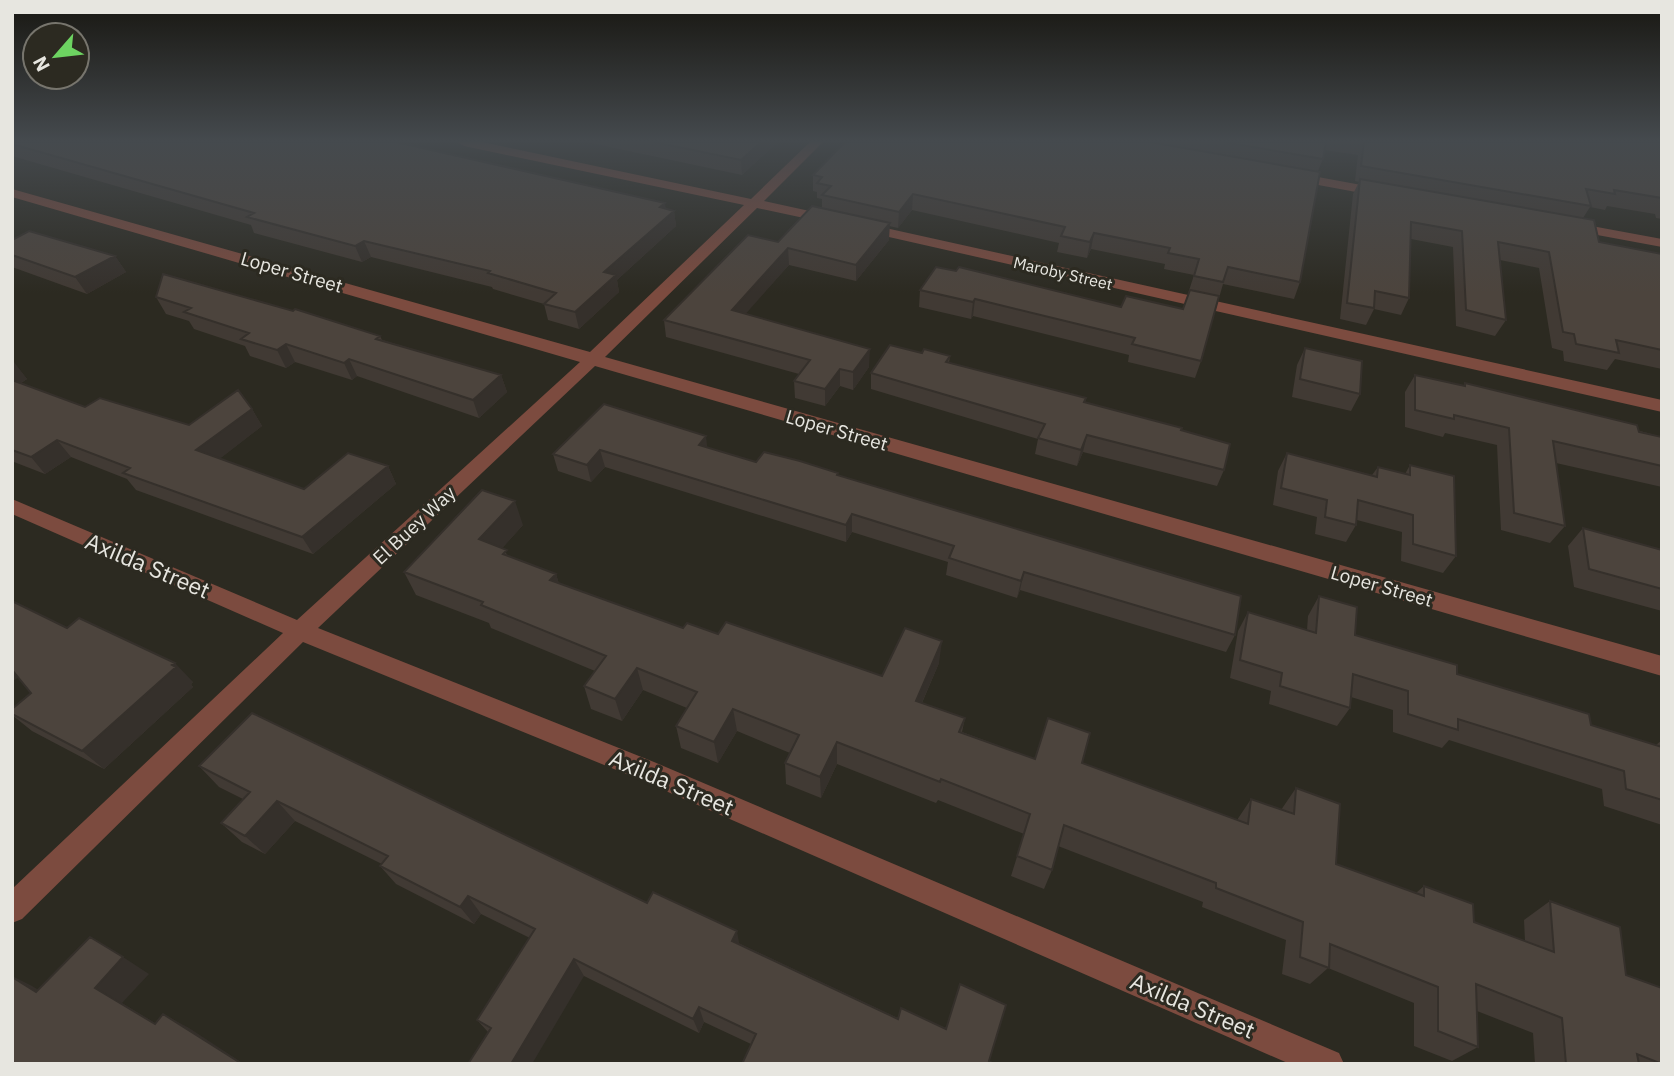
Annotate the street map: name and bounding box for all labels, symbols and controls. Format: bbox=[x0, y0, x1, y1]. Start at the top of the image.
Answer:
north arrow bbox=[21, 21, 91, 91]
text: N bbox=[27, 52, 55, 76]
street label: Loper Street bbox=[238, 246, 346, 298]
street label: Maroby Street bbox=[1011, 252, 1115, 294]
street label: Loper Street bbox=[783, 404, 891, 456]
street label: El Buey Way bbox=[368, 480, 461, 569]
street label: Axilda Street bbox=[81, 525, 215, 605]
street label: Loper Street bbox=[1328, 560, 1436, 612]
street label: Axilda Street bbox=[605, 742, 739, 822]
street label: Axilda Street bbox=[1126, 965, 1260, 1045]

